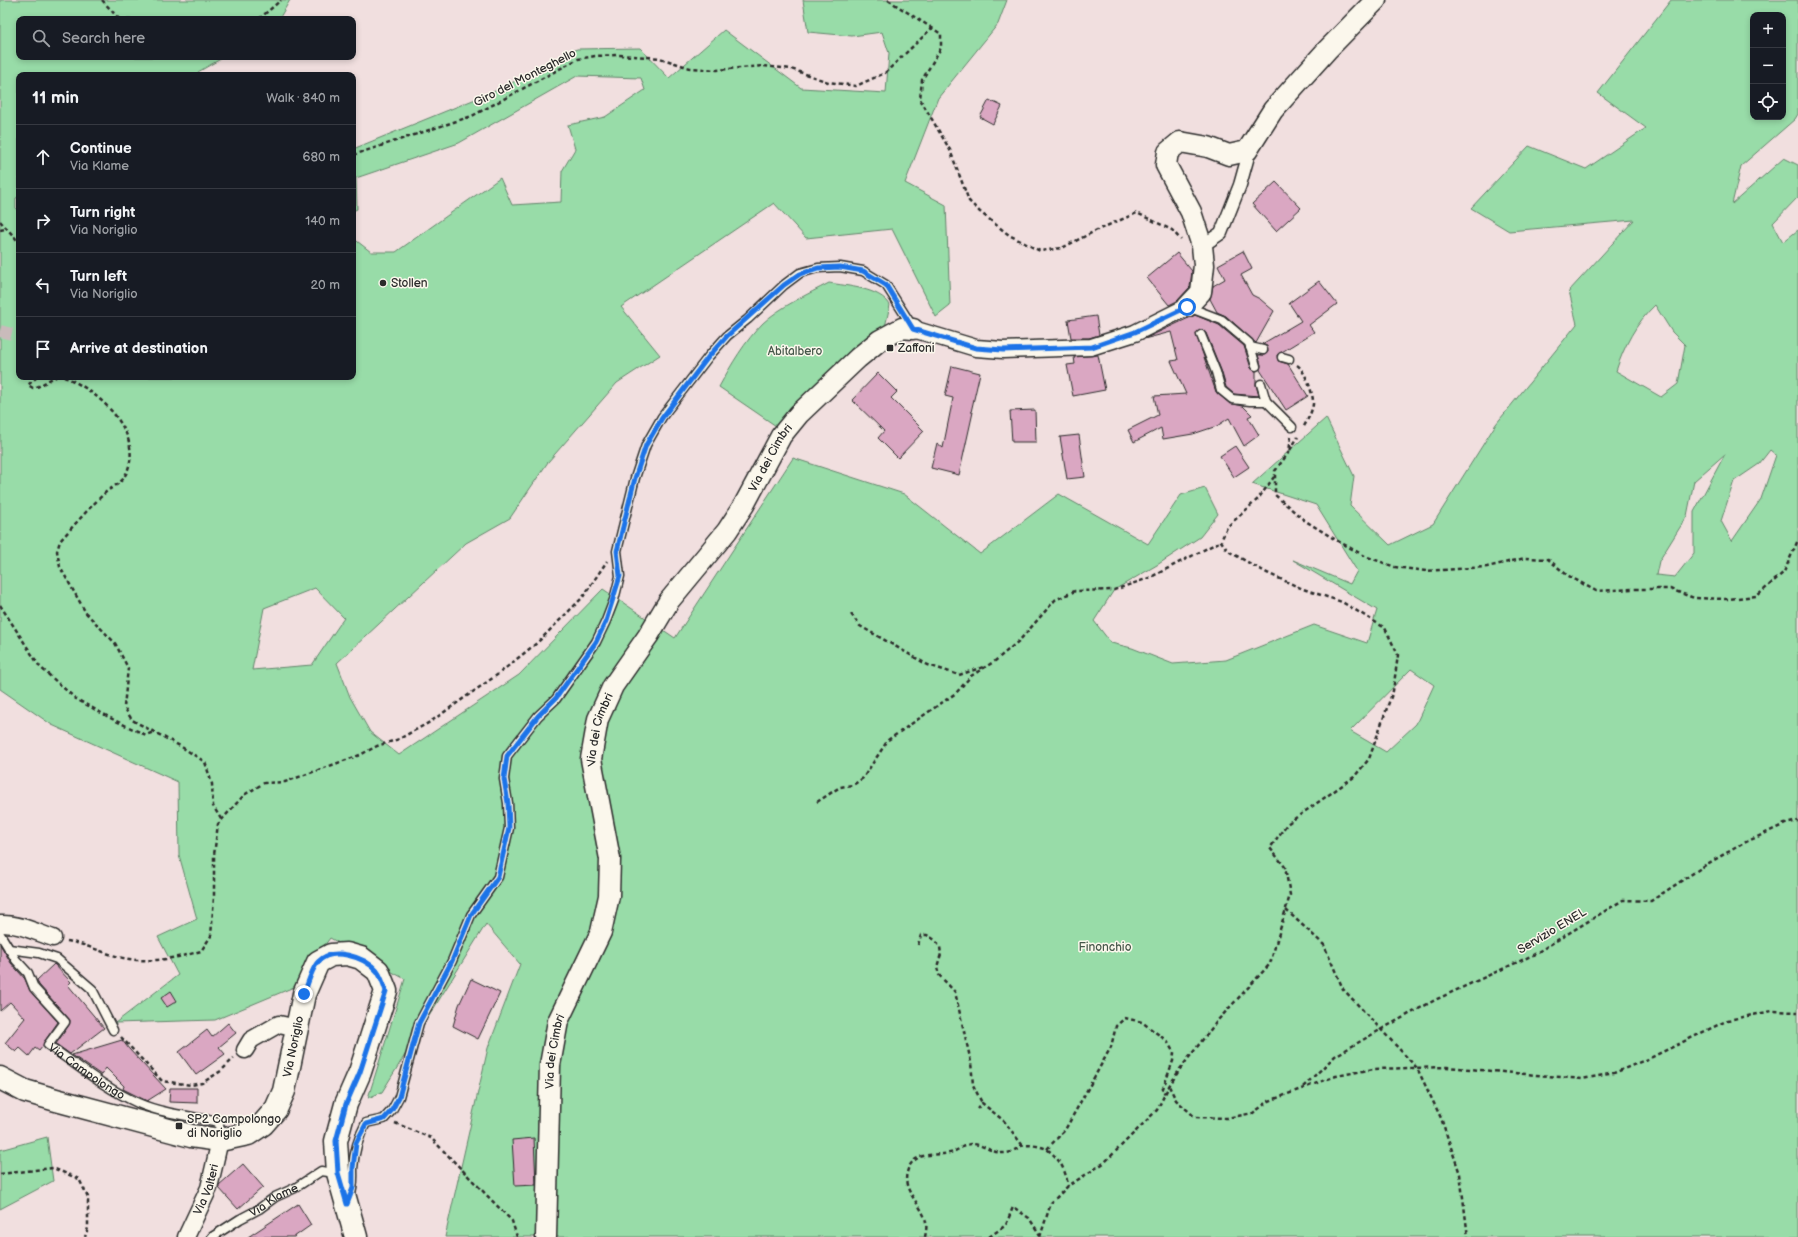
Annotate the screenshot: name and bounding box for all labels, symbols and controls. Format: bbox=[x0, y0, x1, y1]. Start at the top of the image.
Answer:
map controls bbox=[1750, 12, 1786, 120]
button: + bbox=[1750, 12, 1786, 48]
search box bbox=[16, 16, 356, 60]
icon: search bbox=[30, 27, 52, 49]
text: Search here bbox=[62, 29, 145, 48]
street label: Giro del Monteghello bbox=[471, 46, 579, 110]
button: − bbox=[1750, 48, 1786, 84]
button: locate bbox=[1750, 84, 1786, 120]
text: 11 min bbox=[32, 88, 79, 108]
text: Walk · 840 m bbox=[266, 90, 340, 106]
text: Continue bbox=[70, 139, 132, 158]
icon: ahead bbox=[32, 146, 54, 168]
text: 680 m bbox=[303, 149, 340, 165]
text: Via Klame bbox=[70, 158, 129, 174]
text: Turn right bbox=[70, 203, 135, 222]
icon: right bbox=[32, 210, 54, 232]
text: 140 m bbox=[305, 213, 340, 229]
text: Via Noriglio bbox=[70, 222, 138, 238]
text: Turn left bbox=[70, 267, 127, 286]
icon: left bbox=[32, 274, 54, 296]
place label: Stollen bbox=[391, 276, 428, 291]
text: 20 m bbox=[310, 277, 340, 293]
marker: Stollen bbox=[378, 278, 388, 288]
text: Via Noriglio bbox=[70, 286, 138, 302]
route start bbox=[1178, 298, 1196, 316]
icon: arrive bbox=[32, 338, 54, 360]
text: Arrive at destination bbox=[70, 339, 208, 358]
place label: Zaffoni bbox=[897, 341, 935, 356]
marker: Zaffoni bbox=[885, 343, 895, 353]
park label: Abitalbero bbox=[768, 344, 822, 359]
street label: Via dei Cimbri bbox=[745, 421, 796, 494]
street label: Via dei Cimbri bbox=[583, 690, 616, 767]
street label: Servizio ENEL bbox=[1515, 905, 1589, 957]
park label: Finonchio bbox=[1079, 940, 1132, 955]
route end bbox=[295, 985, 313, 1003]
street label: Via dei Cimbri bbox=[542, 1011, 568, 1089]
street label: Via Noriglio bbox=[279, 1014, 307, 1079]
street label: Via Campolongo bbox=[46, 1040, 128, 1103]
place label: SP2 Campolongo di Noriglio bbox=[187, 1112, 281, 1141]
marker: SP2 Campolongo di Noriglio bbox=[174, 1121, 184, 1131]
street label: Via Valteri bbox=[190, 1162, 222, 1217]
street label: Via Klame bbox=[247, 1180, 300, 1220]

